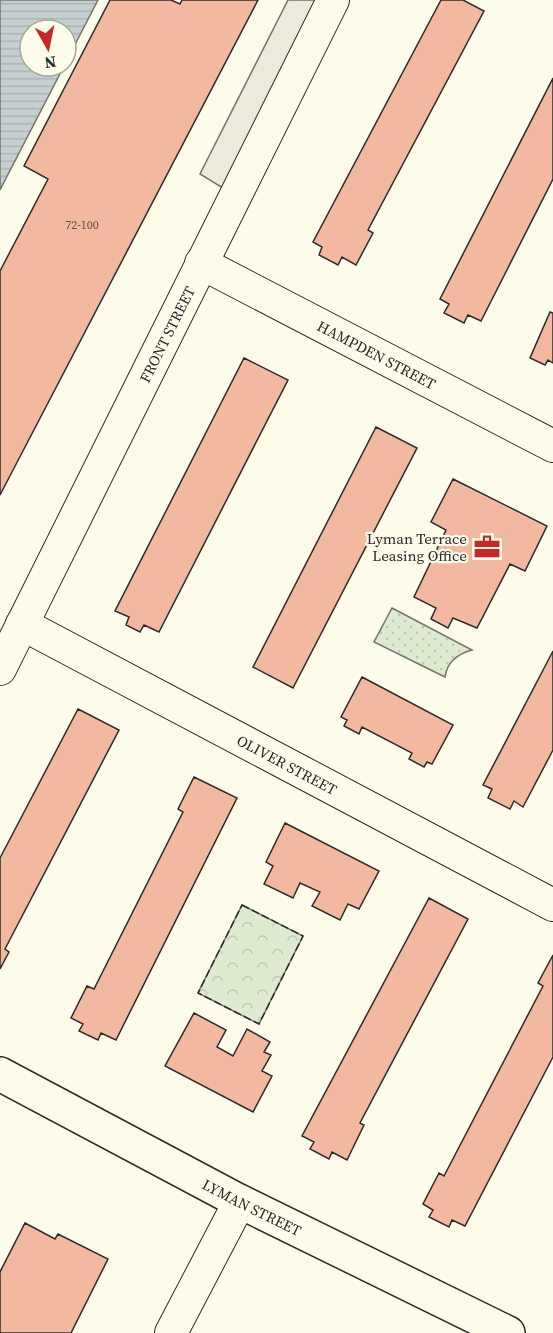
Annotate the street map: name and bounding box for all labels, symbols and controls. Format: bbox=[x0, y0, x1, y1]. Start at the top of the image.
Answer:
north arrow bbox=[18, 18, 78, 78]
text: N bbox=[43, 51, 58, 75]
house number: 72-100 bbox=[65, 217, 99, 233]
street label: FRONT STREET bbox=[134, 282, 199, 386]
street label: HAMPDEN STREET bbox=[314, 315, 440, 394]
place label: Lyman Terrace Leasing Office bbox=[367, 528, 467, 566]
office icon: Lyman Terrace Leasing Office bbox=[472, 532, 502, 562]
street label: OLIVER STREET bbox=[233, 729, 341, 799]
street label: LYMAN STREET bbox=[199, 1173, 305, 1241]

